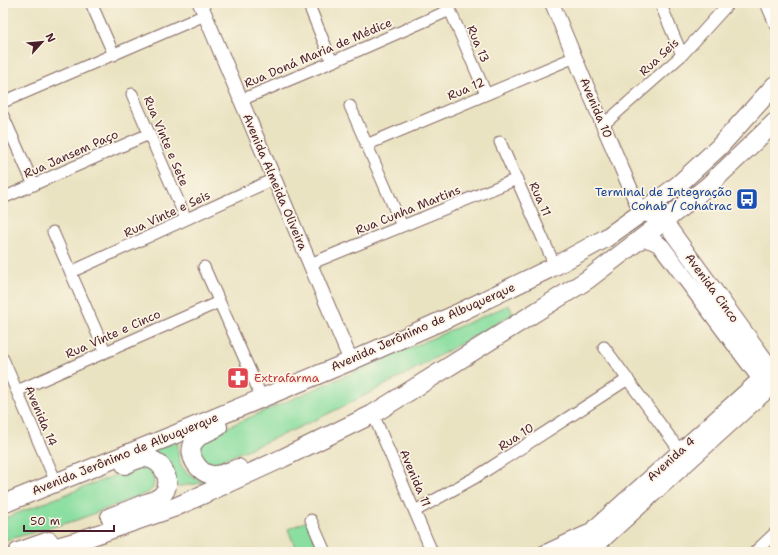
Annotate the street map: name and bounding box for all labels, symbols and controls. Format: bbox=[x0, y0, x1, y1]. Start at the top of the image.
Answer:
street label: Rua Doná Maria de Médice bbox=[242, 14, 394, 91]
north arrow bbox=[22, 22, 62, 62]
street label: Rua 13 bbox=[463, 23, 493, 65]
text: N bbox=[42, 30, 59, 45]
street label: Rua Seis bbox=[636, 35, 682, 79]
street label: Rua 12 bbox=[445, 74, 487, 104]
street label: Avenida 10 bbox=[576, 75, 616, 141]
street label: Rua Vinte e Sete bbox=[140, 93, 192, 189]
street label: Avenida Almeida Oliveira bbox=[239, 111, 311, 253]
street label: Rua Jansem Paço bbox=[21, 126, 121, 182]
street label: Rua 11 bbox=[525, 179, 555, 219]
street label: Rua Cunha Martins bbox=[353, 182, 463, 238]
place label: Terminal de Integração Cohab / Cohatrac bbox=[595, 184, 732, 214]
bus stop icon: Terminal de Integração Cohab / Cohatrac bbox=[734, 186, 760, 212]
street label: Rua Vinte e Seis bbox=[121, 187, 213, 241]
street label: Avenida Cinco bbox=[681, 250, 743, 326]
street label: Avenida Jerônimo de Albuquerque bbox=[328, 279, 518, 375]
street label: Rua Vinte e Cinco bbox=[63, 306, 163, 362]
pharmacy icon: Extrafarma bbox=[225, 365, 251, 391]
place label: Extrafarma bbox=[254, 370, 320, 386]
street label: Avenida 14 bbox=[21, 383, 61, 449]
street label: Avenida Jerônimo de Albuquerque bbox=[29, 409, 221, 499]
street label: Rua 10 bbox=[495, 420, 537, 454]
street label: Avenida 4 bbox=[644, 433, 698, 485]
street label: Avenida 11 bbox=[396, 447, 434, 509]
scale bar bbox=[24, 507, 114, 533]
text: 50 m bbox=[30, 513, 60, 529]

